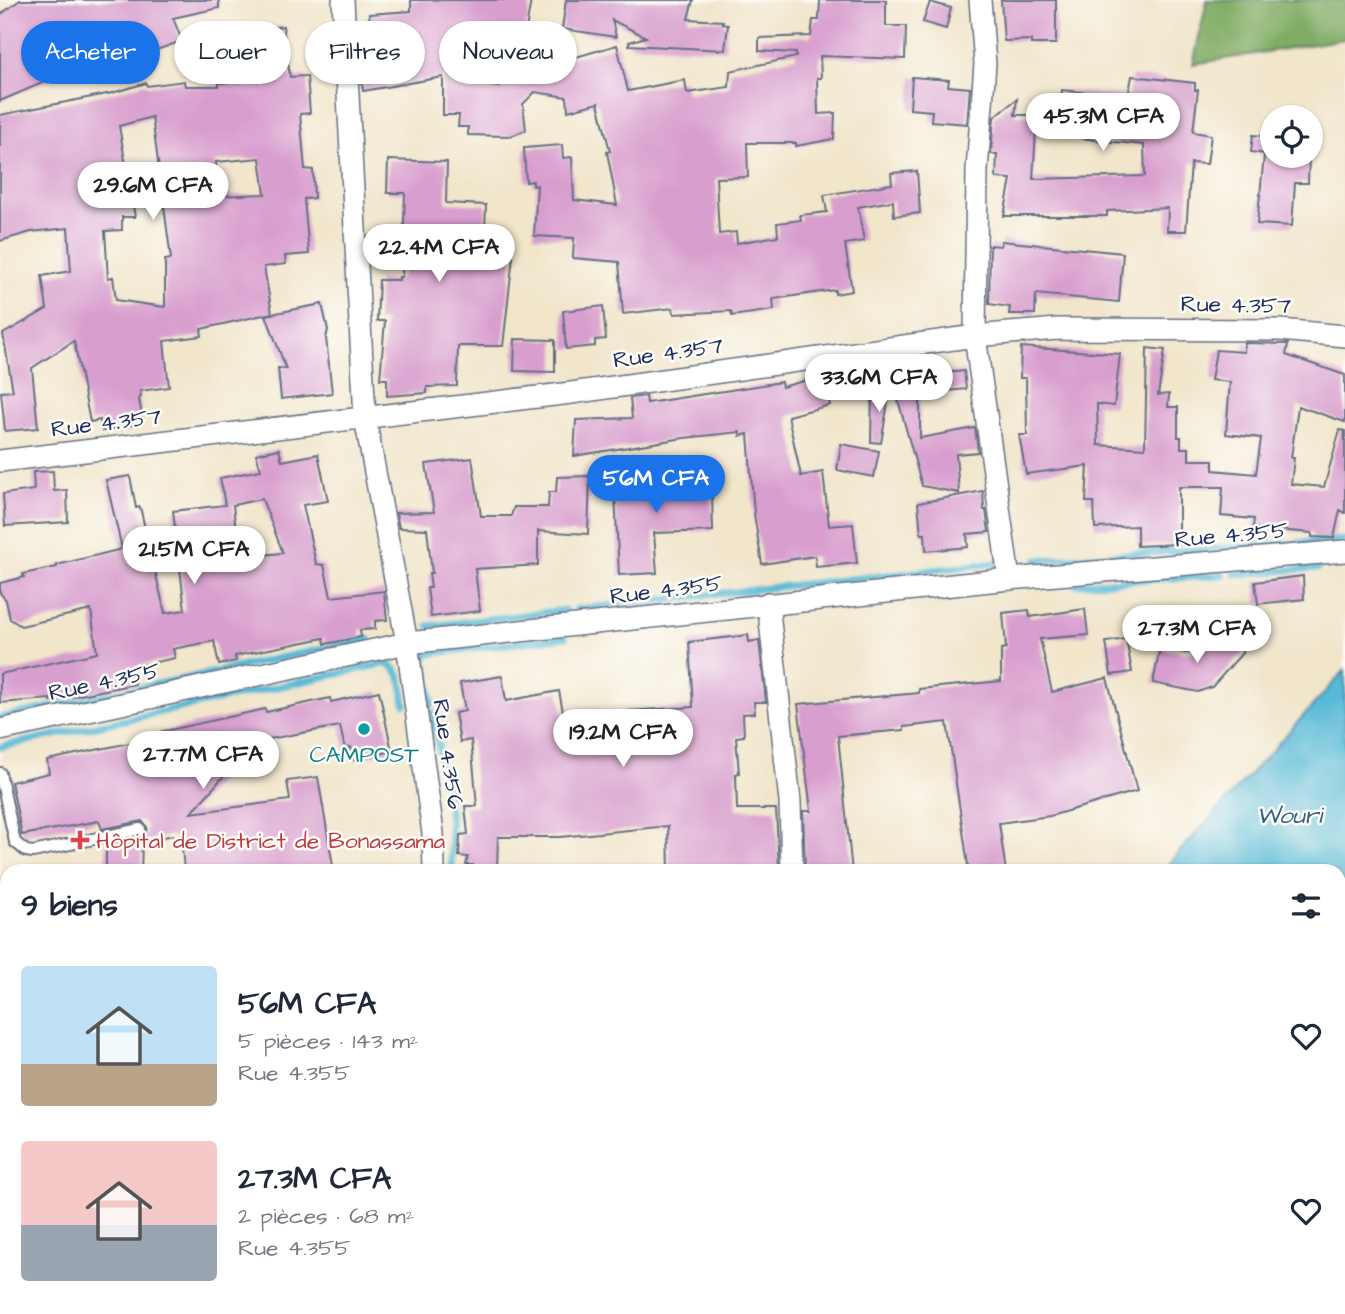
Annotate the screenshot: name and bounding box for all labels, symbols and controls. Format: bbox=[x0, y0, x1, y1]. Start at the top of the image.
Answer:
chip: Acheter bbox=[21, 21, 160, 84]
chip: Louer bbox=[174, 21, 291, 84]
chip: Filtres bbox=[305, 21, 425, 84]
chip: Nouveau bbox=[439, 21, 577, 84]
pin: 45.3M CFA bbox=[1023, 94, 1183, 153]
text: 45.3M CFA bbox=[1042, 100, 1164, 132]
map controls bbox=[1260, 105, 1323, 168]
button: locate bbox=[1260, 105, 1323, 168]
pin: 29.6M CFA bbox=[73, 162, 233, 222]
text: 29.6M CFA bbox=[93, 169, 213, 201]
pin: 22.4M CFA bbox=[359, 224, 519, 284]
text: 22.4M CFA bbox=[379, 231, 499, 263]
street label: Rue 4.357 bbox=[1180, 288, 1292, 322]
street label: Rue 4.357 bbox=[611, 329, 725, 377]
pin: 33.6M CFA bbox=[799, 354, 959, 414]
text: 33.6M CFA bbox=[821, 361, 937, 393]
street label: Rue 4.357 bbox=[49, 400, 163, 446]
pin: 56M CFA bbox=[591, 456, 721, 515]
text: 56M CFA bbox=[603, 462, 709, 494]
street label: Rue 4.355 bbox=[1173, 514, 1289, 556]
pin: 21.5M CFA bbox=[114, 526, 274, 586]
text: 21.5M CFA bbox=[139, 533, 249, 565]
street label: Rue 4.355 bbox=[608, 567, 724, 613]
pin: 27.3M CFA bbox=[1117, 606, 1277, 665]
text: 27.3M CFA bbox=[1138, 612, 1256, 644]
street label: Rue 4.355 bbox=[46, 655, 163, 709]
street label: Rue 4.356 bbox=[424, 697, 472, 811]
pin: 19.2M CFA bbox=[543, 710, 703, 769]
text: 19.2M CFA bbox=[569, 716, 677, 748]
marker: CAMPOST bbox=[356, 721, 372, 737]
pin: 27.7M CFA bbox=[123, 732, 283, 791]
text: 27.7M CFA bbox=[143, 738, 263, 770]
place label: CAMPOST bbox=[309, 739, 419, 771]
water label: Wouri bbox=[1256, 799, 1325, 833]
place label: Hôpital de District de Bonassama bbox=[96, 825, 446, 857]
marker: Hôpital de District de Bonassama bbox=[70, 830, 90, 850]
text: 9 biens bbox=[21, 885, 118, 927]
icon: filters bbox=[1287, 887, 1325, 925]
text: 56M CFA bbox=[238, 983, 376, 1025]
icon: home bbox=[77, 994, 161, 1078]
icon: heart bbox=[1287, 1017, 1325, 1055]
text: 5 pièces · 143 m² bbox=[238, 1025, 418, 1057]
text: Rue 4.355 bbox=[238, 1057, 351, 1089]
text: 27.3M CFA bbox=[238, 1158, 391, 1200]
icon: home bbox=[77, 1169, 161, 1253]
icon: heart bbox=[1287, 1192, 1325, 1230]
text: 2 pièces · 68 m² bbox=[238, 1200, 414, 1232]
text: Rue 4.355 bbox=[238, 1232, 351, 1264]

